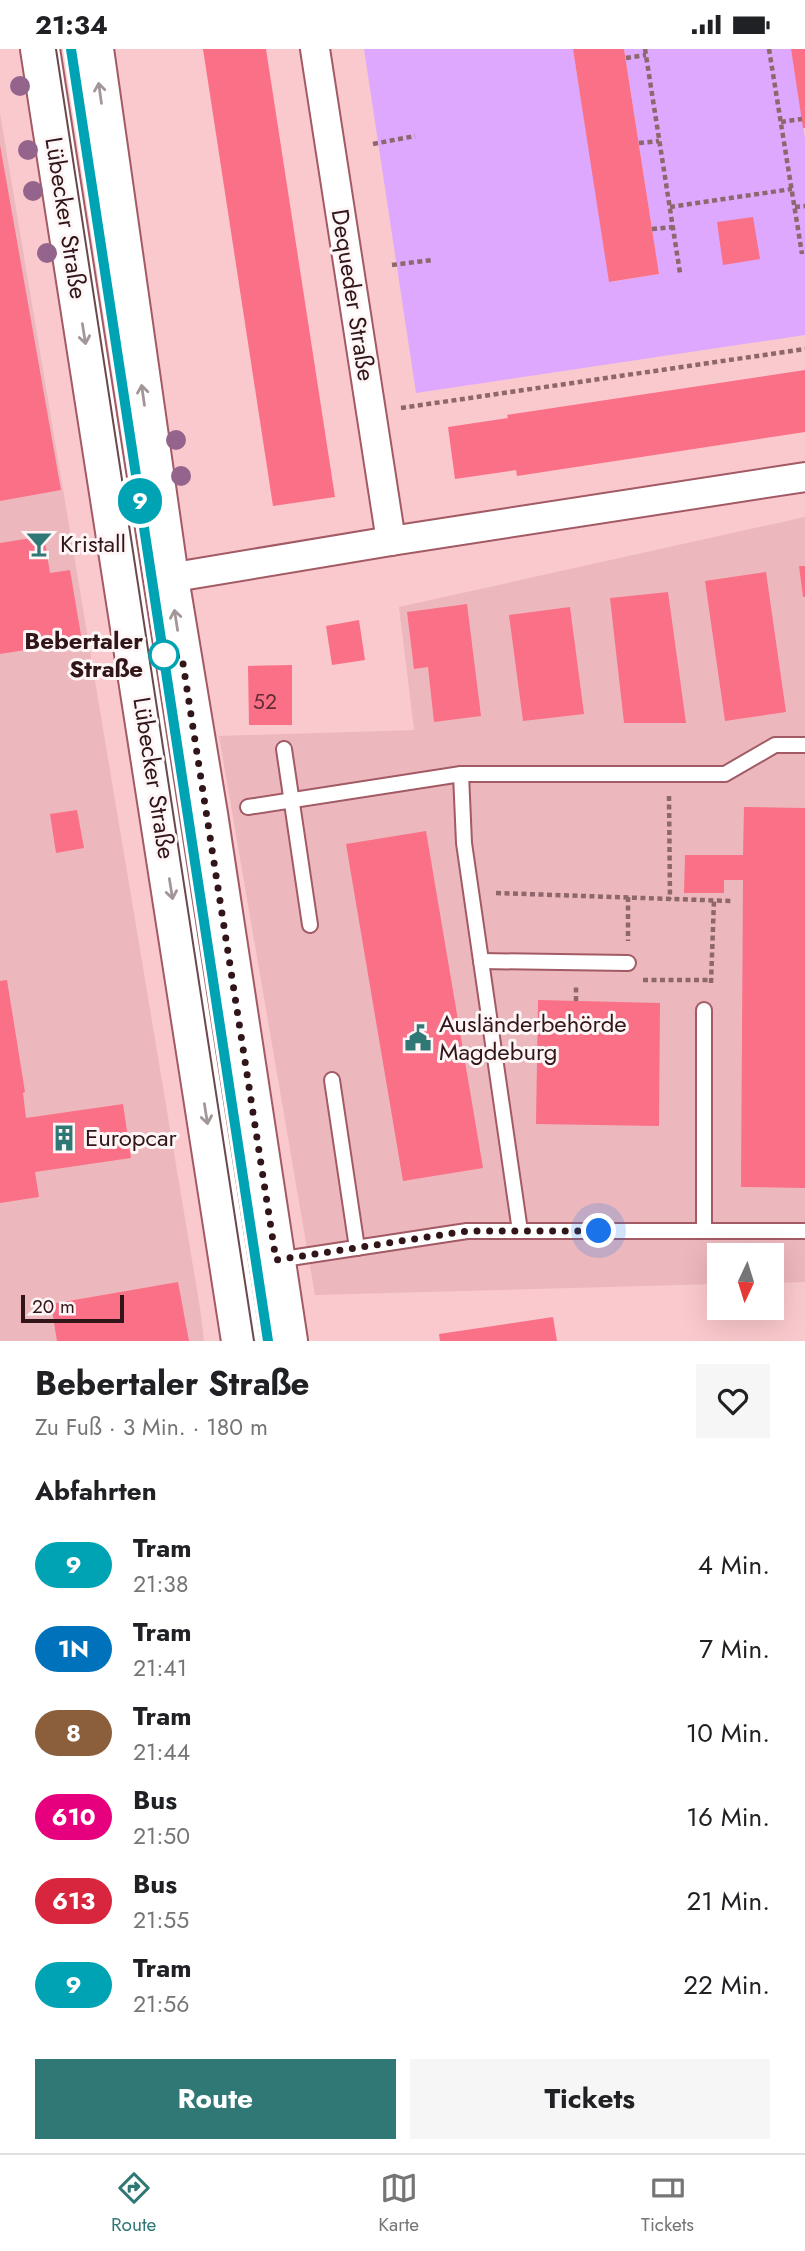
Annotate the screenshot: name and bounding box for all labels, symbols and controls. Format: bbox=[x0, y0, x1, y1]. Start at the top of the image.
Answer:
text: 21:34 bbox=[35, 6, 108, 44]
one-way arrow bbox=[93, 82, 106, 104]
street label: Lübecker Straße bbox=[36, 134, 97, 301]
street label: Dequeder Straße bbox=[323, 207, 384, 383]
one-way arrow bbox=[78, 322, 91, 345]
one-way arrow bbox=[137, 384, 150, 407]
line badge: 9 bbox=[117, 478, 163, 524]
text: 9 bbox=[132, 483, 148, 518]
place label: Kristall bbox=[60, 526, 126, 561]
bar icon: Kristall bbox=[24, 529, 54, 559]
one-way arrow bbox=[169, 609, 182, 632]
place label: Bebertaler Straße bbox=[24, 623, 143, 686]
marker: Bebertaler Straße bbox=[149, 640, 179, 670]
house number: 52 bbox=[253, 687, 277, 717]
street label: Lübecker Straße bbox=[124, 694, 185, 861]
one-way arrow bbox=[165, 877, 178, 900]
place label: Ausländerbehörde Magdeburg bbox=[439, 1006, 627, 1069]
public building icon: Ausländerbehörde Magdeburg bbox=[403, 1023, 433, 1053]
one-way arrow bbox=[200, 1102, 213, 1125]
place label: Europcar bbox=[85, 1120, 177, 1155]
building icon: Europcar bbox=[49, 1123, 79, 1153]
your location bbox=[581, 1213, 616, 1248]
north arrow bbox=[707, 1243, 784, 1319]
map controls bbox=[707, 1243, 784, 1320]
scale bar bbox=[21, 1292, 124, 1324]
text: 20 m bbox=[32, 1293, 75, 1320]
text: Bebertaler Straße bbox=[35, 1360, 310, 1407]
button: heart bbox=[696, 1364, 770, 1438]
text: Zu Fuß · 3 Min. · 180 m bbox=[35, 1410, 268, 1444]
text: Abfahrten bbox=[35, 1472, 157, 1510]
text: Tram bbox=[133, 1529, 192, 1567]
text: 4 Min. bbox=[698, 1546, 770, 1584]
text: 9 bbox=[65, 1547, 82, 1582]
text: 21:38 bbox=[133, 1567, 188, 1601]
text: Tram bbox=[133, 1613, 192, 1651]
text: 7 Min. bbox=[699, 1630, 770, 1668]
text: 1N bbox=[58, 1631, 89, 1666]
text: 21:41 bbox=[133, 1651, 187, 1685]
text: Tram bbox=[133, 1697, 192, 1735]
text: 10 Min. bbox=[686, 1714, 770, 1752]
text: 8 bbox=[66, 1715, 81, 1750]
text: 21:44 bbox=[133, 1735, 190, 1769]
text: Bus bbox=[133, 1781, 177, 1819]
text: 16 Min. bbox=[686, 1798, 770, 1836]
text: 610 bbox=[51, 1799, 96, 1834]
text: 21:50 bbox=[133, 1819, 190, 1853]
text: Bus bbox=[133, 1865, 177, 1903]
text: 21 Min. bbox=[686, 1882, 770, 1920]
text: 613 bbox=[52, 1883, 95, 1918]
text: 21:55 bbox=[133, 1903, 189, 1937]
text: Tram bbox=[133, 1949, 192, 1987]
text: 22 Min. bbox=[683, 1966, 770, 2004]
text: 9 bbox=[65, 1967, 82, 2002]
text: 21:56 bbox=[133, 1987, 190, 2021]
button: Route bbox=[35, 2059, 396, 2139]
button: Tickets bbox=[410, 2059, 770, 2139]
tab: Route bbox=[111, 2169, 156, 2238]
tab: Karte bbox=[378, 2169, 419, 2238]
tab: Tickets bbox=[641, 2169, 694, 2238]

